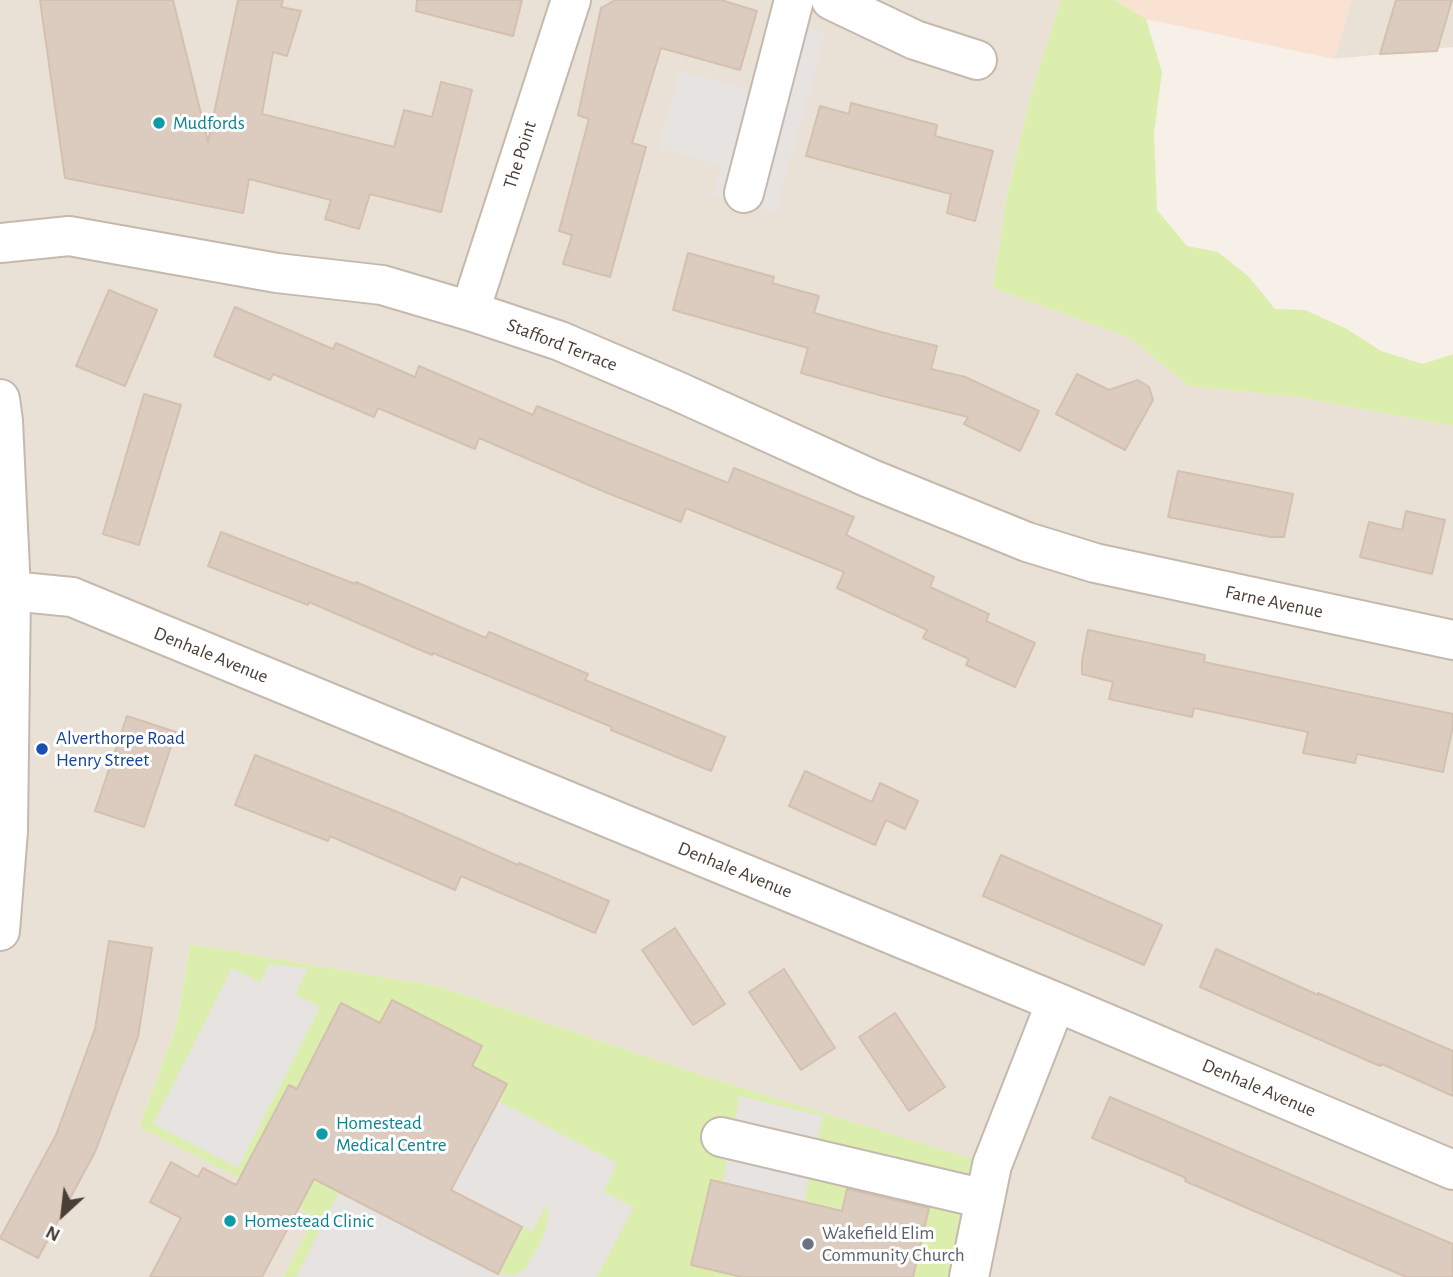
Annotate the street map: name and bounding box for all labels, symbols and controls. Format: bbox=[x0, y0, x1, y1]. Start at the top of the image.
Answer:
place label: Mudfords bbox=[173, 112, 245, 134]
marker: Mudfords bbox=[151, 115, 167, 131]
street label: The Point bbox=[498, 118, 542, 192]
street label: Stafford Terrace bbox=[503, 313, 621, 377]
street label: Farne Avenue bbox=[1223, 581, 1325, 623]
street label: Denhale Avenue bbox=[150, 622, 272, 688]
place label: Alverthorpe Road Henry Street bbox=[56, 727, 185, 771]
marker: Alverthorpe Road Henry Street bbox=[34, 741, 50, 757]
street label: Denhale Avenue bbox=[674, 837, 796, 903]
street label: Denhale Avenue bbox=[1199, 1054, 1319, 1122]
place label: Homestead Medical Centre bbox=[336, 1112, 447, 1156]
marker: Homestead Medical Centre bbox=[314, 1126, 330, 1142]
north arrow bbox=[28, 1179, 98, 1249]
place label: Homestead Clinic bbox=[244, 1210, 374, 1232]
marker: Homestead Clinic bbox=[222, 1213, 238, 1229]
text: N bbox=[43, 1222, 63, 1245]
place label: Wakefield Elim Community Church bbox=[822, 1222, 965, 1266]
marker: Wakefield Elim Community Church bbox=[800, 1236, 816, 1252]

